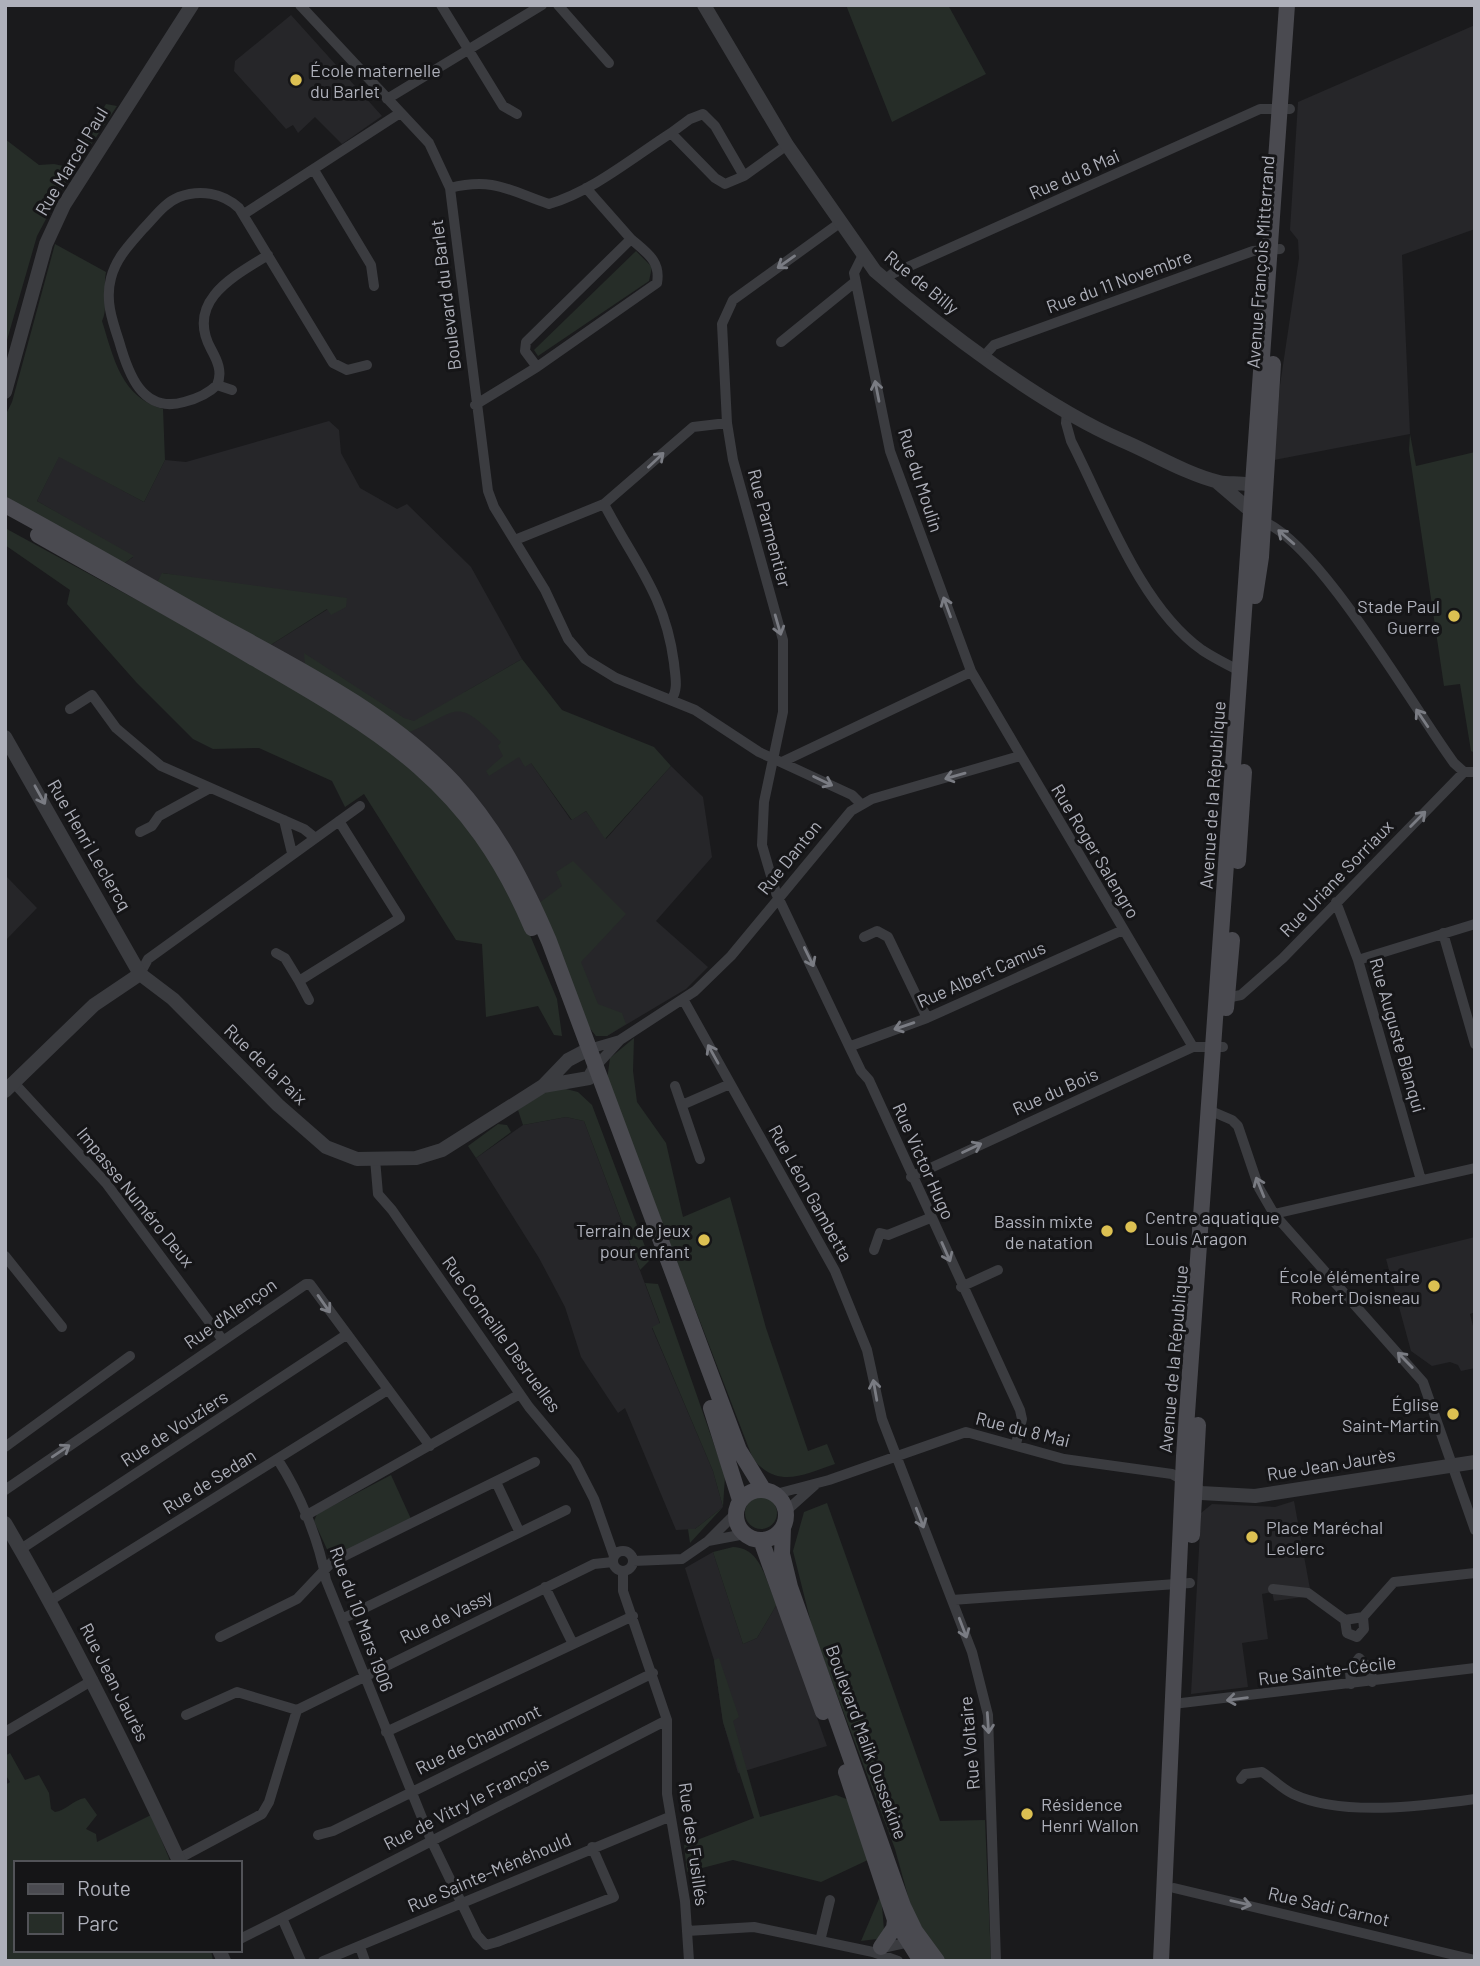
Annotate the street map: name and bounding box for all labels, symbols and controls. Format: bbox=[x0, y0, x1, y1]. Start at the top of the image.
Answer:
place label: École maternelle du Barlet bbox=[310, 59, 441, 102]
marker: École maternelle du Barlet bbox=[288, 72, 304, 88]
street label: Rue Marcel Paul bbox=[30, 103, 112, 219]
street label: Rue du 8 Mai bbox=[1025, 144, 1123, 204]
street label: Avenue François Mitterrand bbox=[1242, 155, 1278, 369]
street label: Boulevard du Barlet bbox=[425, 218, 465, 372]
street label: Rue du 11 Novembre bbox=[1043, 244, 1195, 318]
street label: Rue de Billy bbox=[880, 245, 964, 319]
one-way arrow bbox=[777, 254, 796, 269]
one-way arrow bbox=[870, 380, 884, 403]
street label: Rue du Moulin bbox=[894, 425, 948, 535]
one-way arrow bbox=[647, 452, 665, 468]
street label: Rue Parmentier bbox=[744, 466, 796, 590]
one-way arrow bbox=[1278, 529, 1296, 545]
place label: Stade Paul Guerre bbox=[1357, 595, 1440, 638]
one-way arrow bbox=[940, 597, 952, 619]
marker: Stade Paul Guerre bbox=[1446, 608, 1462, 624]
one-way arrow bbox=[773, 613, 786, 635]
street label: Avenue de la République bbox=[1194, 700, 1230, 890]
one-way arrow bbox=[1415, 709, 1429, 728]
one-way arrow bbox=[944, 770, 966, 783]
street label: Rue Henri Leclercq bbox=[43, 775, 137, 915]
one-way arrow bbox=[812, 776, 833, 789]
street label: Rue Roger Salengro bbox=[1047, 780, 1145, 922]
one-way arrow bbox=[33, 785, 47, 805]
one-way arrow bbox=[1410, 811, 1427, 828]
street label: Rue Danton bbox=[752, 815, 826, 899]
street label: Rue Uriane Sorriaux bbox=[1275, 815, 1398, 941]
street label: Rue Albert Camus bbox=[913, 936, 1049, 1012]
one-way arrow bbox=[803, 946, 816, 967]
street label: Rue Auguste Blanqui bbox=[1365, 955, 1431, 1115]
street label: Rue de la Paix bbox=[220, 1019, 312, 1109]
one-way arrow bbox=[893, 1021, 915, 1033]
one-way arrow bbox=[706, 1045, 720, 1065]
street label: Rue du Bois bbox=[1009, 1062, 1101, 1120]
street label: Rue Victor Hugo bbox=[888, 1099, 960, 1223]
street label: Rue Léon Gambetta bbox=[764, 1121, 858, 1265]
street label: Impasse Numéro Deux bbox=[73, 1122, 200, 1272]
one-way arrow bbox=[961, 1141, 983, 1154]
one-way arrow bbox=[1252, 1177, 1265, 1199]
place label: Centre aquatique Louis Aragon bbox=[1145, 1206, 1280, 1249]
place label: Bassin mixte de natation bbox=[994, 1210, 1093, 1253]
place label: Terrain de jeux pour enfant bbox=[576, 1219, 690, 1262]
marker: Centre aquatique Louis Aragon bbox=[1123, 1219, 1139, 1235]
marker: Bassin mixte de natation bbox=[1099, 1223, 1115, 1239]
marker: Terrain de jeux pour enfant bbox=[696, 1232, 712, 1248]
one-way arrow bbox=[940, 1241, 953, 1262]
street label: Rue Corneille Desruelles bbox=[438, 1252, 566, 1416]
street label: Avenue de la République bbox=[1154, 1264, 1192, 1454]
place label: École élémentaire Robert Doisneau bbox=[1279, 1265, 1420, 1308]
street label: Rue d'Alençon bbox=[179, 1273, 281, 1353]
marker: École élémentaire Robert Doisneau bbox=[1426, 1278, 1442, 1294]
one-way arrow bbox=[317, 1294, 332, 1313]
one-way arrow bbox=[1397, 1352, 1414, 1369]
one-way arrow bbox=[868, 1379, 881, 1402]
street label: Rue de Vouziers bbox=[116, 1385, 232, 1471]
place label: Église Saint-Martin bbox=[1342, 1393, 1439, 1436]
marker: Église Saint-Martin bbox=[1445, 1406, 1461, 1422]
street label: Rue du 8 Mai bbox=[973, 1407, 1073, 1451]
street label: Rue Jean Jaurès bbox=[1265, 1443, 1397, 1485]
one-way arrow bbox=[51, 1444, 70, 1458]
street label: Rue de Sedan bbox=[158, 1444, 260, 1518]
one-way arrow bbox=[915, 1507, 927, 1529]
place label: Place Maréchal Leclerc bbox=[1266, 1516, 1383, 1559]
marker: Place Maréchal Leclerc bbox=[1244, 1529, 1260, 1545]
street label: Rue du 10 Mars 1906 bbox=[326, 1543, 398, 1695]
street label: Rue de Vassy bbox=[396, 1584, 496, 1648]
one-way arrow bbox=[958, 1617, 971, 1639]
street label: Rue Jean Jaurès bbox=[76, 1619, 154, 1745]
street label: Boulevard Malik Oussekine bbox=[822, 1642, 912, 1842]
street label: Rue Sainte-Cécile bbox=[1257, 1651, 1397, 1689]
one-way arrow bbox=[1226, 1692, 1249, 1705]
street label: Rue Voltaire bbox=[954, 1695, 984, 1791]
street label: Rue de Chaumont bbox=[412, 1699, 544, 1779]
one-way arrow bbox=[982, 1711, 995, 1734]
street label: Rue de Vitry le François bbox=[380, 1752, 552, 1854]
street label: Rue des Fusillés bbox=[674, 1781, 714, 1907]
place label: Résidence Henri Wallon bbox=[1041, 1793, 1139, 1836]
marker: Résidence Henri Wallon bbox=[1019, 1806, 1035, 1822]
street label: Rue Sainte-Ménéhould bbox=[404, 1828, 574, 1916]
legend bbox=[14, 1861, 242, 1952]
text: Route bbox=[77, 1875, 131, 1900]
street label: Rue Sadi Carnot bbox=[1266, 1881, 1392, 1931]
one-way arrow bbox=[1229, 1897, 1252, 1910]
text: Parc bbox=[77, 1910, 119, 1935]

